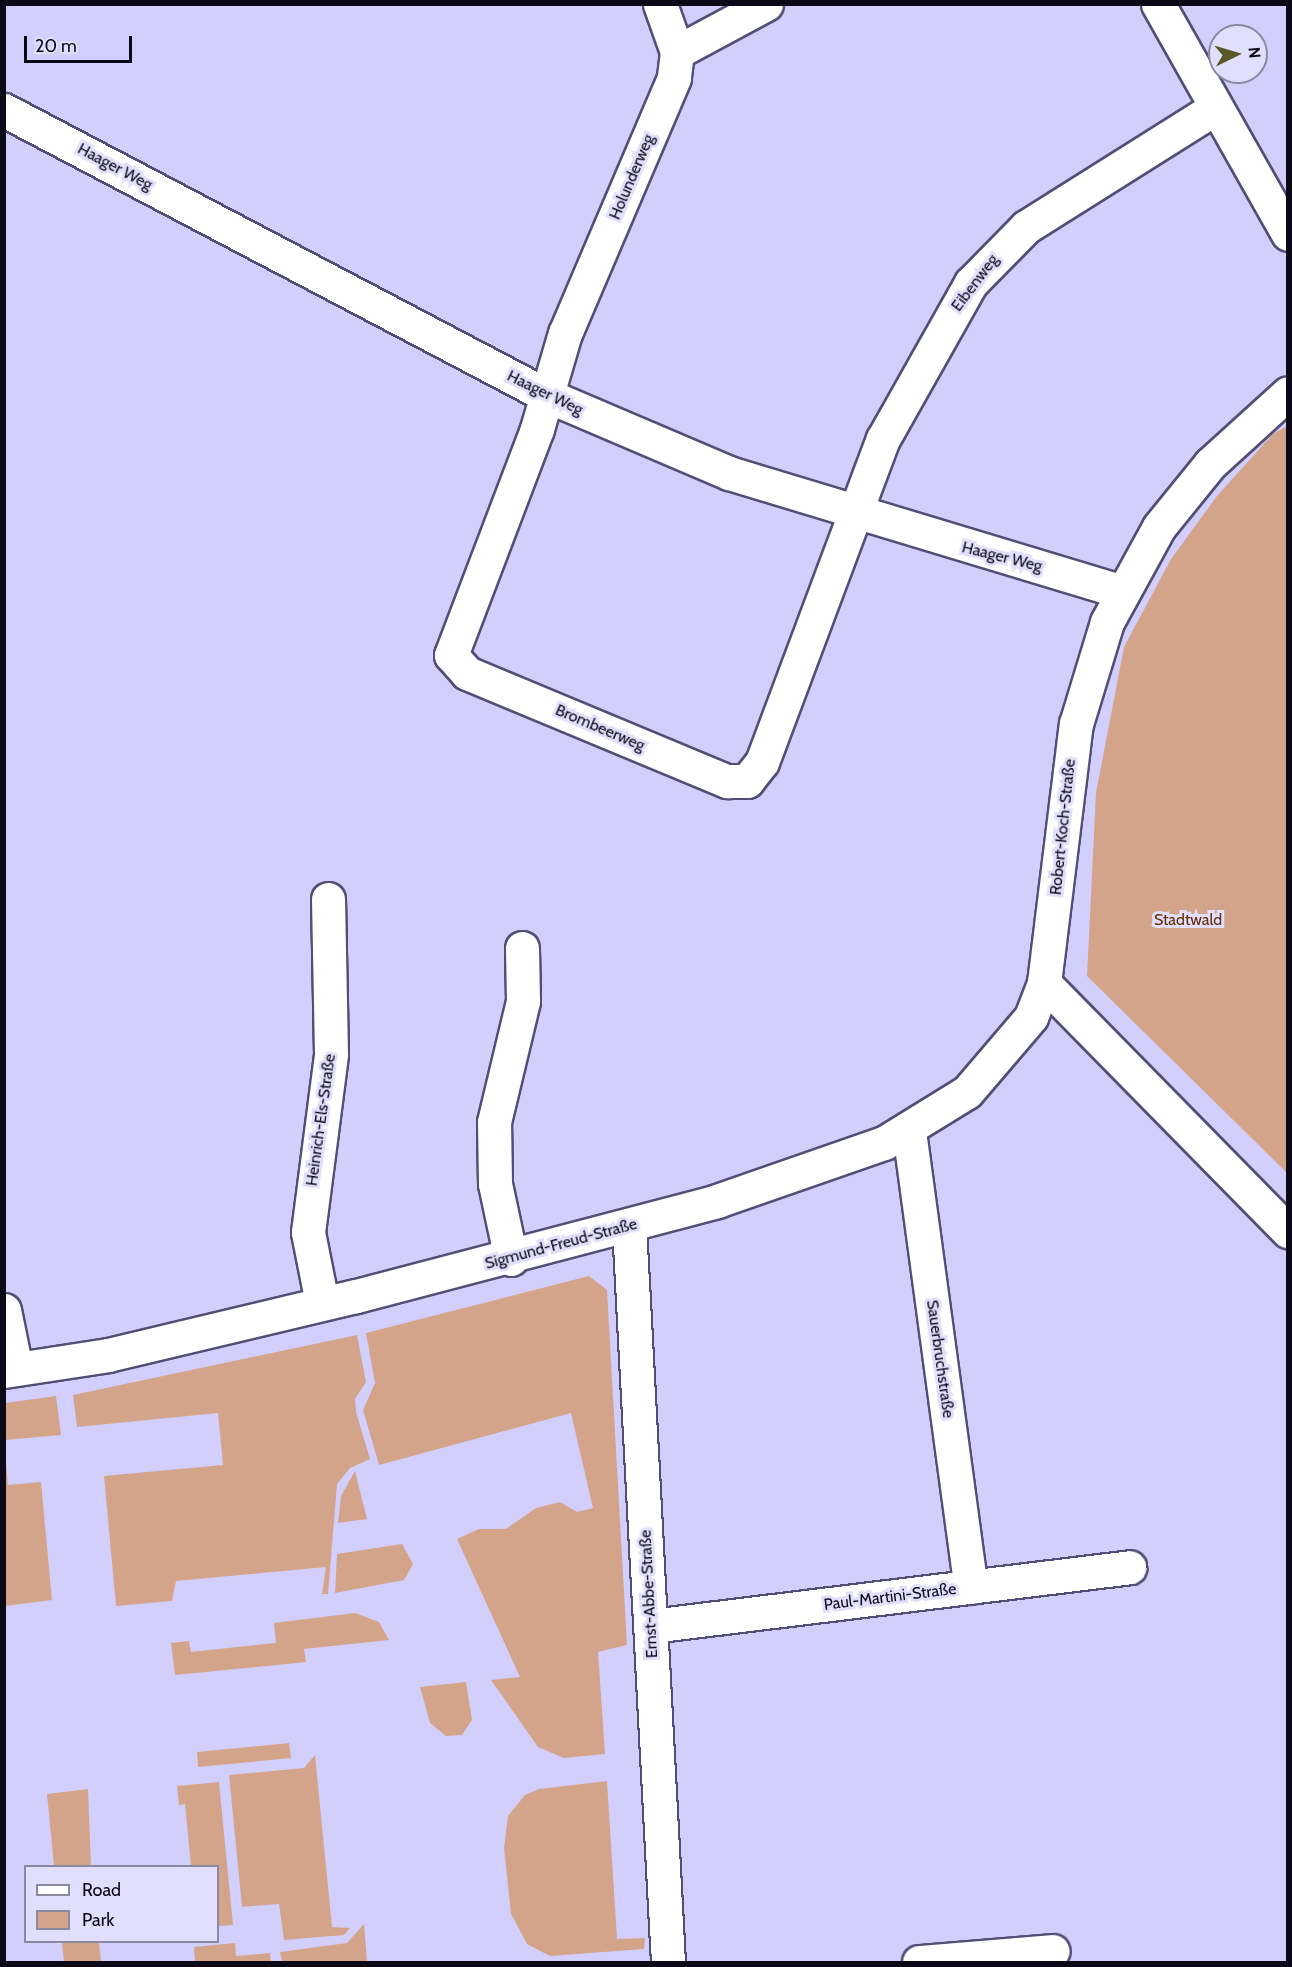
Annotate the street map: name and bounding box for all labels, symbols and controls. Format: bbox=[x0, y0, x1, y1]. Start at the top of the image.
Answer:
scale bar bbox=[27, 24, 135, 62]
north arrow bbox=[1208, 24, 1268, 84]
text: 20 m bbox=[35, 35, 77, 57]
text: N bbox=[1244, 46, 1264, 59]
street label: Holunderweg bbox=[605, 131, 659, 223]
street label: Haager Weg bbox=[74, 139, 156, 195]
street label: Eibenweg bbox=[947, 251, 1003, 315]
street label: Haager Weg bbox=[504, 366, 586, 420]
street label: Haager Weg bbox=[960, 538, 1044, 576]
street label: Brombeerweg bbox=[552, 701, 648, 755]
street label: Robert-Koch-Straße bbox=[1046, 758, 1080, 896]
park label: Stadtwald bbox=[1154, 910, 1222, 930]
street label: Heinrich-Els-Straße bbox=[302, 1053, 340, 1187]
street label: Sigmund-Freud-Straße bbox=[483, 1214, 639, 1274]
street label: Sauerbruchstraße bbox=[922, 1299, 958, 1419]
street label: Ernst-Abbe-Straße bbox=[636, 1529, 662, 1659]
street label: Paul-Martini-Straße bbox=[823, 1579, 957, 1615]
legend bbox=[24, 1865, 219, 1943]
text: Road bbox=[82, 1879, 121, 1901]
text: Park bbox=[82, 1909, 114, 1931]

